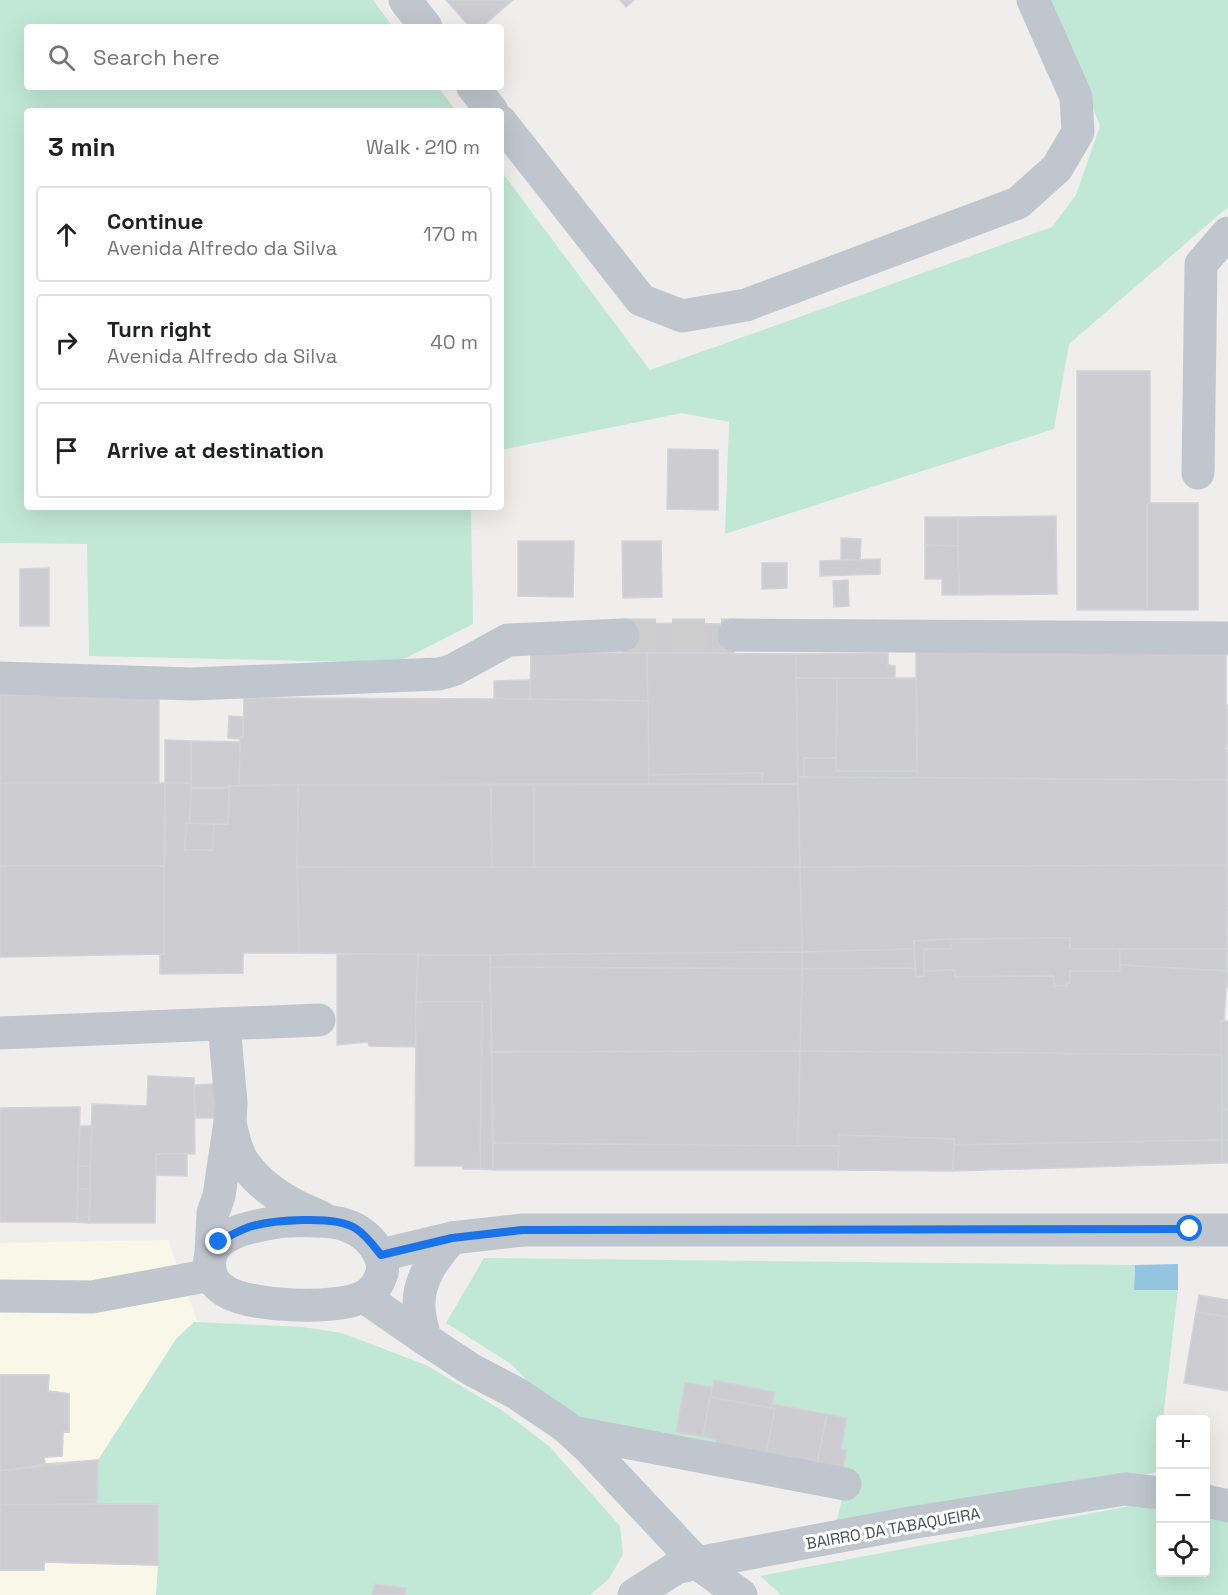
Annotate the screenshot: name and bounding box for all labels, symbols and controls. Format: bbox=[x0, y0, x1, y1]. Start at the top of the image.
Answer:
search box bbox=[24, 24, 504, 90]
icon: search bbox=[45, 41, 78, 74]
text: Search here bbox=[93, 43, 220, 71]
text: 3 min bbox=[48, 130, 116, 164]
text: Walk · 210 m bbox=[366, 134, 480, 160]
text: Continue bbox=[107, 207, 203, 235]
icon: ahead bbox=[50, 218, 83, 251]
text: 170 m bbox=[423, 221, 478, 247]
text: Avenida Alfredo da Silva bbox=[107, 235, 337, 261]
text: Turn right bbox=[107, 315, 212, 343]
icon: right bbox=[50, 326, 83, 359]
text: 40 m bbox=[430, 329, 478, 355]
text: Avenida Alfredo da Silva bbox=[107, 343, 337, 369]
icon: arrive bbox=[50, 434, 83, 467]
text: Arrive at destination bbox=[107, 436, 324, 464]
route start bbox=[1176, 1215, 1202, 1241]
route end bbox=[205, 1228, 231, 1254]
map controls bbox=[1156, 1415, 1210, 1577]
button: + bbox=[1156, 1415, 1210, 1469]
button: − bbox=[1156, 1469, 1210, 1523]
street label: BAIRRO DA TABAQUEIRA bbox=[804, 1503, 982, 1554]
button: locate bbox=[1156, 1523, 1210, 1577]

